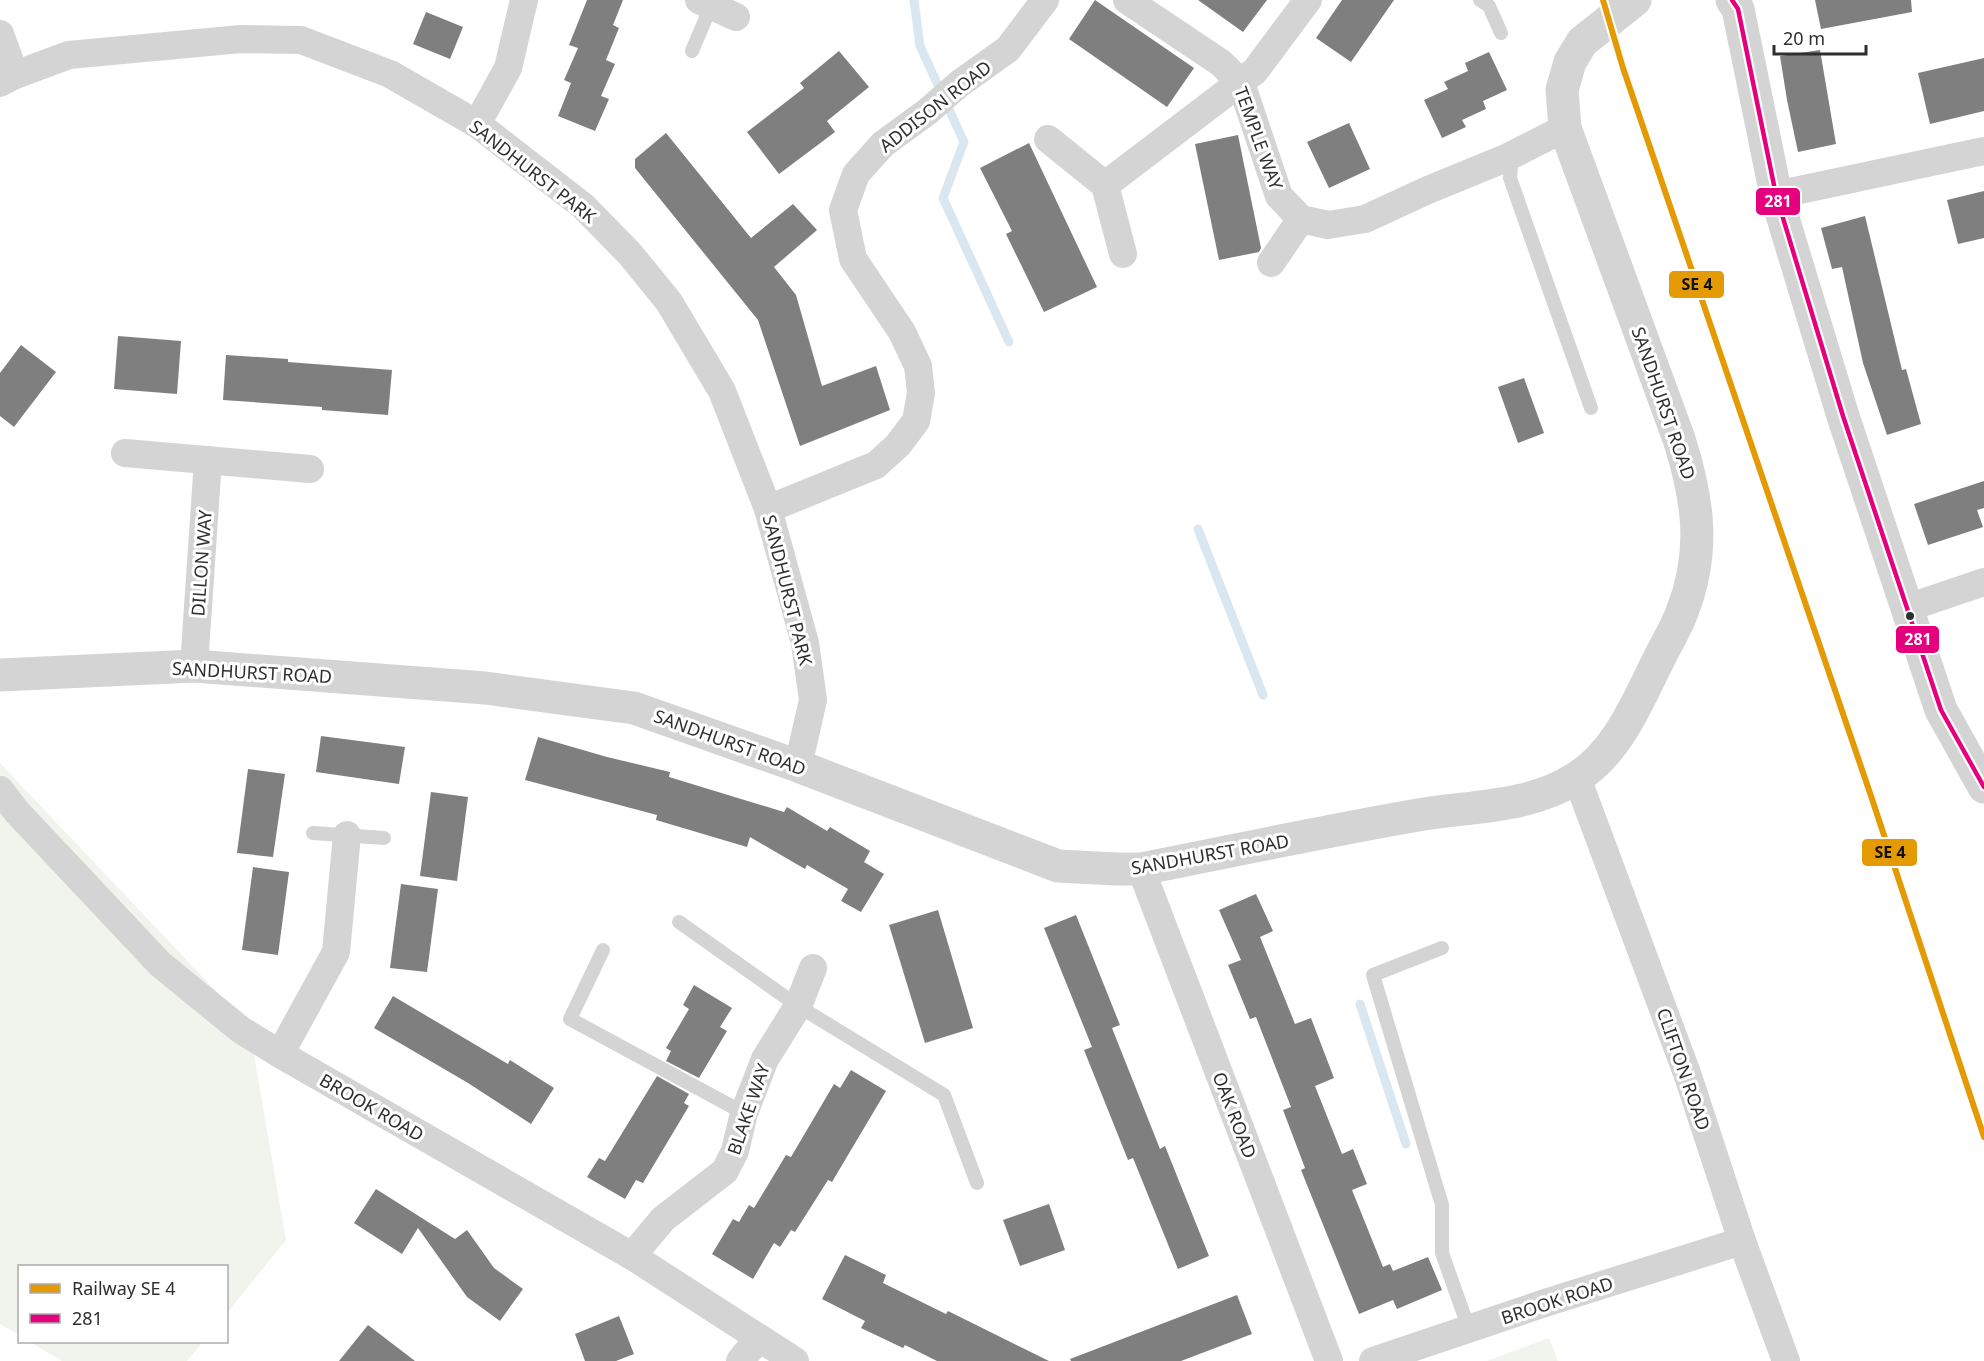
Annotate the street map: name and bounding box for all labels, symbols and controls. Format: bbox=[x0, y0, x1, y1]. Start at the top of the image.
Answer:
scale bar bbox=[1774, 18, 1866, 56]
text: 20 m bbox=[1783, 26, 1825, 50]
street label: ADDISON ROAD bbox=[874, 55, 996, 157]
street label: TEMPLE WAY bbox=[1229, 83, 1289, 194]
street label: SANDHURST PARK bbox=[465, 114, 602, 228]
line badge: 281 bbox=[1755, 187, 1801, 216]
text: 281 bbox=[1764, 190, 1792, 212]
line badge: SE 4 bbox=[1668, 270, 1725, 299]
text: SE 4 bbox=[1681, 273, 1713, 295]
street label: SANDHURST ROAD bbox=[1627, 323, 1701, 483]
street label: DILLON WAY bbox=[185, 508, 217, 617]
street label: SANDHURST PARK bbox=[758, 512, 819, 669]
unlabelled marker bbox=[1904, 610, 1916, 622]
line badge: 281 bbox=[1895, 625, 1940, 654]
text: 281 bbox=[1904, 628, 1932, 650]
street label: SANDHURST ROAD bbox=[171, 656, 333, 688]
street label: SANDHURST ROAD bbox=[651, 703, 809, 781]
street label: SANDHURST ROAD bbox=[1129, 828, 1291, 880]
line badge: SE 4 bbox=[1861, 838, 1918, 867]
text: SE 4 bbox=[1874, 841, 1906, 863]
street label: CLIFTON ROAD bbox=[1652, 1005, 1716, 1133]
street label: BLAKE WAY bbox=[721, 1059, 775, 1158]
street label: BROOK ROAD bbox=[316, 1068, 428, 1146]
street label: OAK ROAD bbox=[1208, 1068, 1262, 1162]
legend bbox=[18, 1265, 228, 1343]
street label: BROOK ROAD bbox=[1498, 1271, 1616, 1329]
text: Railway SE 4 bbox=[72, 1276, 176, 1300]
text: 281 bbox=[72, 1306, 103, 1330]

